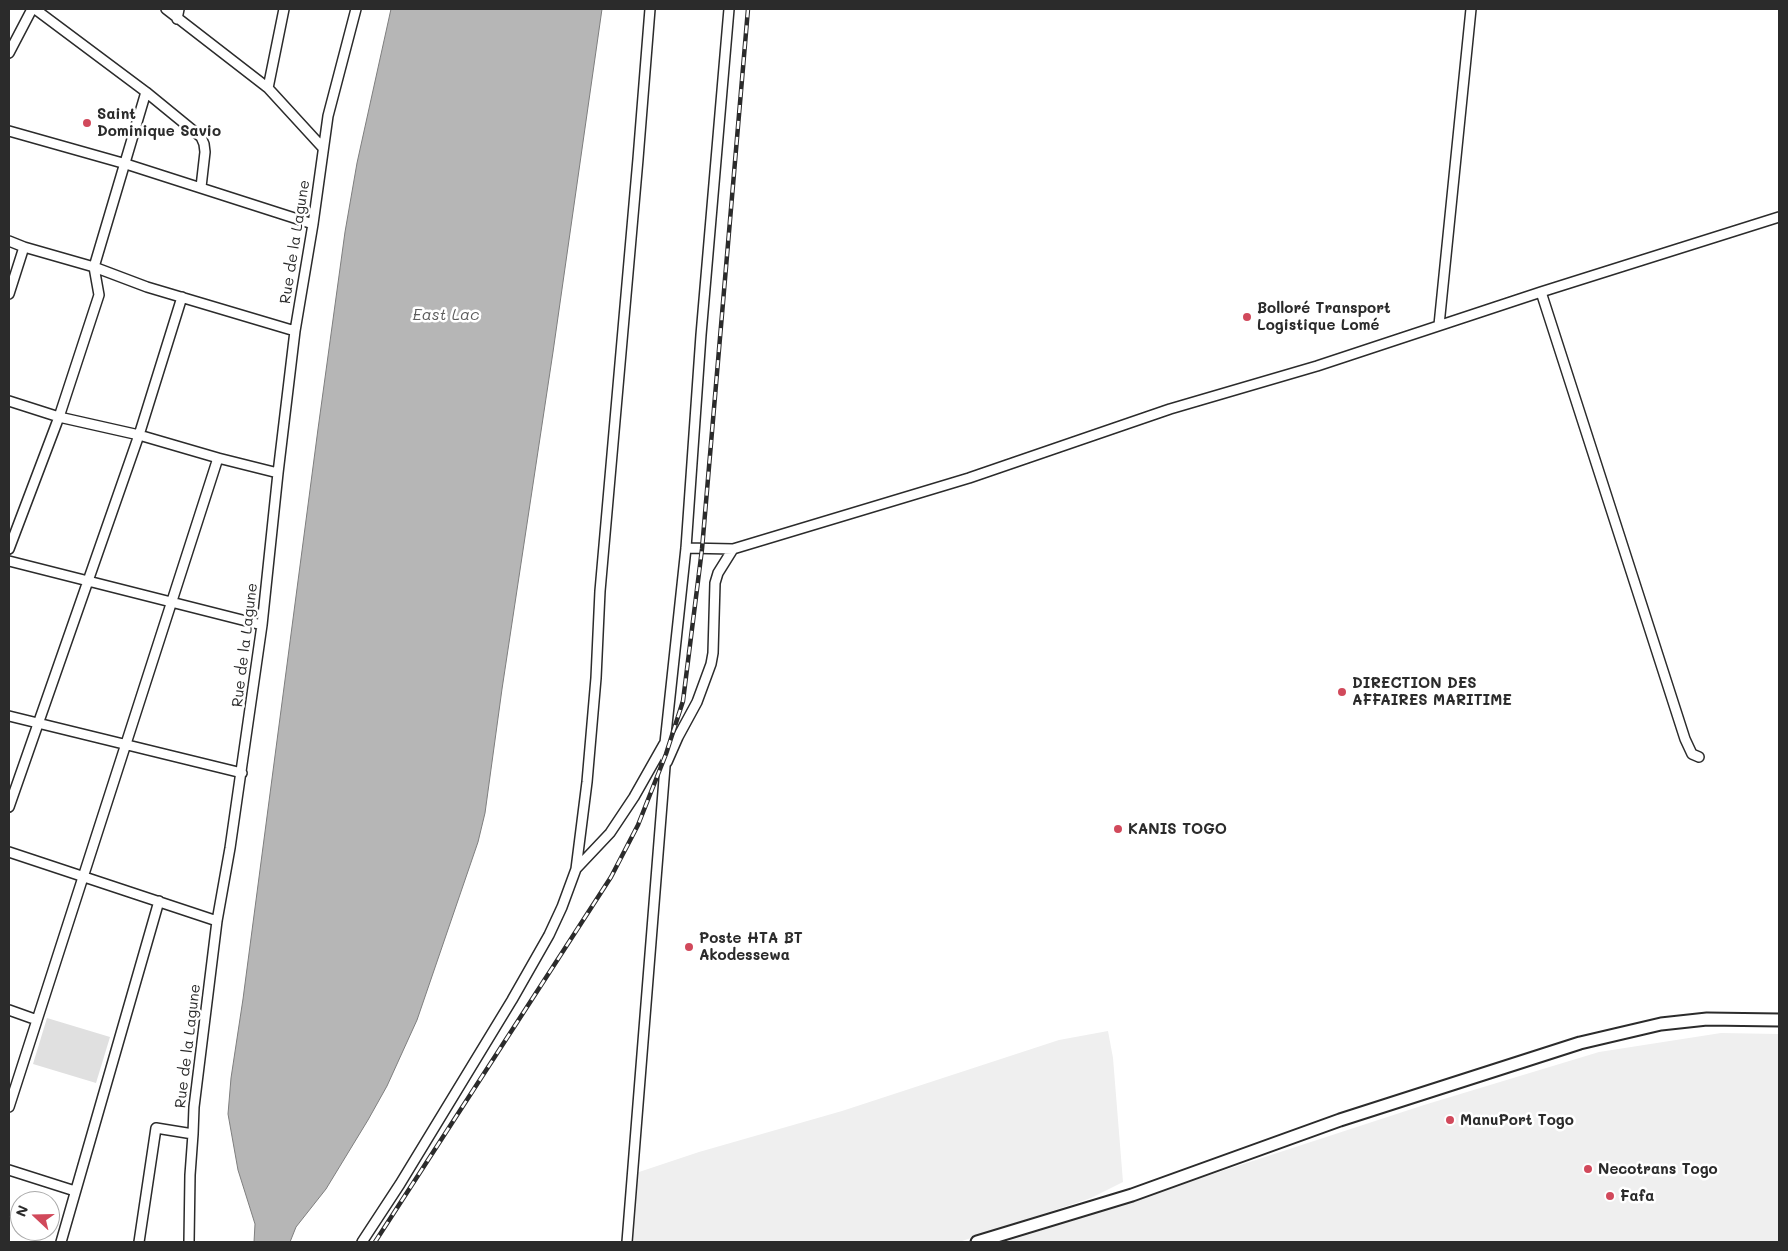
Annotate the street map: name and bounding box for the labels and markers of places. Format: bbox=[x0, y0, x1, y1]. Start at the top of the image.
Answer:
place label: Saint Dominique Savio bbox=[97, 105, 221, 140]
marker: Saint Dominique Savio bbox=[81, 117, 93, 129]
place label: Bolloré Transport Logistique Lomé bbox=[1257, 299, 1391, 334]
marker: Bolloré Transport Logistique Lomé bbox=[1241, 311, 1253, 323]
place label: DIRECTION DES AFFAIRES MARITIME bbox=[1352, 674, 1512, 709]
marker: DIRECTION DES AFFAIRES MARITIME bbox=[1336, 686, 1348, 698]
place label: KANIS TOGO bbox=[1128, 820, 1227, 838]
marker: KANIS TOGO bbox=[1112, 823, 1124, 835]
place label: Poste HTA BT Akodessewa bbox=[699, 929, 803, 964]
marker: Poste HTA BT Akodessewa bbox=[683, 941, 695, 953]
place label: ManuPort Togo bbox=[1460, 1111, 1574, 1129]
marker: ManuPort Togo bbox=[1444, 1114, 1456, 1126]
place label: Necotrans Togo bbox=[1598, 1160, 1718, 1178]
marker: Necotrans Togo bbox=[1582, 1163, 1594, 1175]
place label: Fafa bbox=[1620, 1187, 1654, 1205]
marker: Fafa bbox=[1604, 1190, 1616, 1202]

